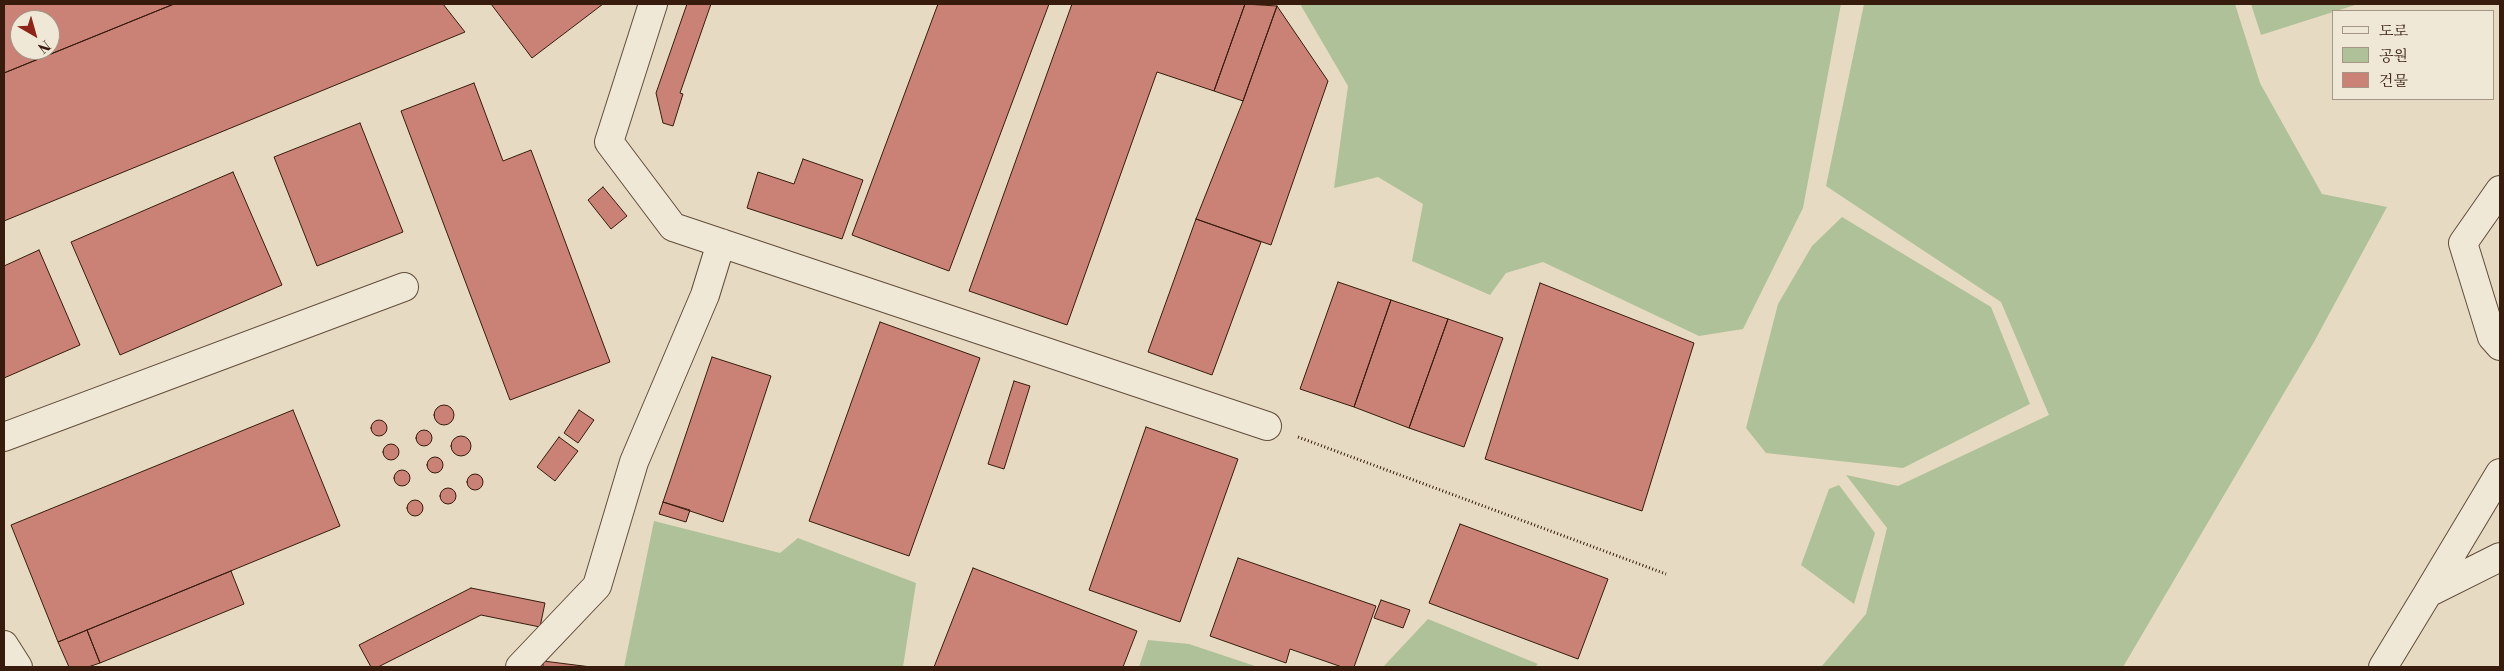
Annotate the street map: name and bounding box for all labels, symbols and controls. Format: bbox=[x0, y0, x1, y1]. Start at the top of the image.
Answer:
north arrow bbox=[10, 10, 60, 60]
legend bbox=[2332, 10, 2494, 100]
text: 도로 bbox=[2379, 22, 2408, 41]
text: N bbox=[34, 36, 54, 57]
text: 공원 bbox=[2379, 47, 2408, 66]
text: 건물 bbox=[2379, 72, 2408, 91]

